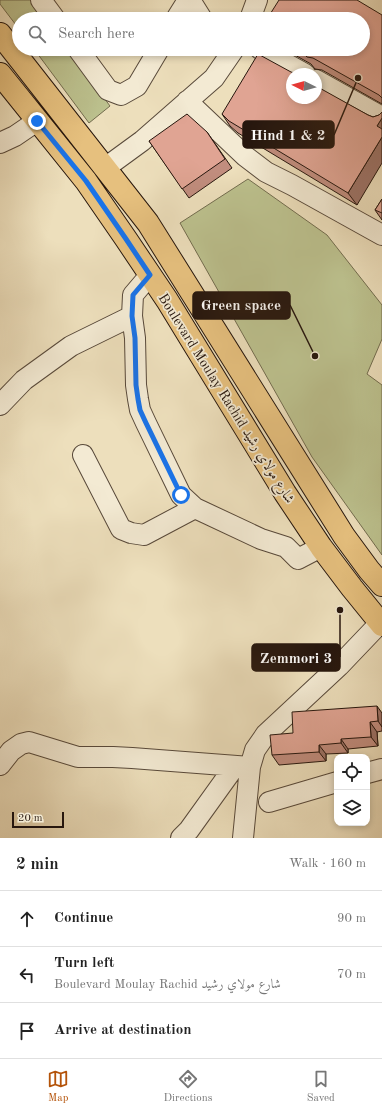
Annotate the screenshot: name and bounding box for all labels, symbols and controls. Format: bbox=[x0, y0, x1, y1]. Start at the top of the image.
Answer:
search box bbox=[12, 12, 370, 56]
icon: search bbox=[26, 23, 48, 45]
text: Search here bbox=[58, 27, 135, 42]
north arrow bbox=[286, 68, 322, 104]
route end bbox=[28, 112, 46, 130]
callout: Hind 1 & 2 bbox=[243, 121, 334, 148]
text: Hind 1 & 2 bbox=[250, 129, 326, 144]
street label: Boulevard Moulay Rachid شارع مولاي رشيد bbox=[152, 291, 297, 508]
callout: Green space bbox=[193, 292, 290, 319]
text: Green space bbox=[201, 299, 281, 314]
route start bbox=[172, 486, 190, 504]
callout: Zemmori 3 bbox=[252, 644, 340, 671]
text: Zemmori 3 bbox=[260, 652, 332, 667]
map controls bbox=[334, 754, 370, 826]
button: locate bbox=[334, 754, 370, 790]
button: layers bbox=[334, 790, 370, 826]
scale bar bbox=[12, 810, 64, 829]
text: 20 m bbox=[18, 813, 43, 824]
text: 2 min bbox=[16, 856, 59, 873]
text: Walk · 160 m bbox=[289, 857, 366, 870]
icon: ahead bbox=[16, 908, 38, 930]
text: Continue bbox=[54, 911, 113, 926]
text: 90 m bbox=[337, 912, 366, 925]
text: Turn left bbox=[54, 956, 114, 971]
icon: left bbox=[16, 964, 38, 986]
text: 70 m bbox=[337, 968, 366, 981]
text: Boulevard Moulay Rachid شارع مولاي رشيد bbox=[54, 978, 281, 991]
icon: arrive bbox=[16, 1020, 38, 1042]
text: Arrive at destination bbox=[54, 1023, 192, 1038]
tab: Map bbox=[47, 1068, 69, 1106]
tab: Directions bbox=[164, 1068, 212, 1106]
tab: Saved bbox=[307, 1068, 335, 1106]

